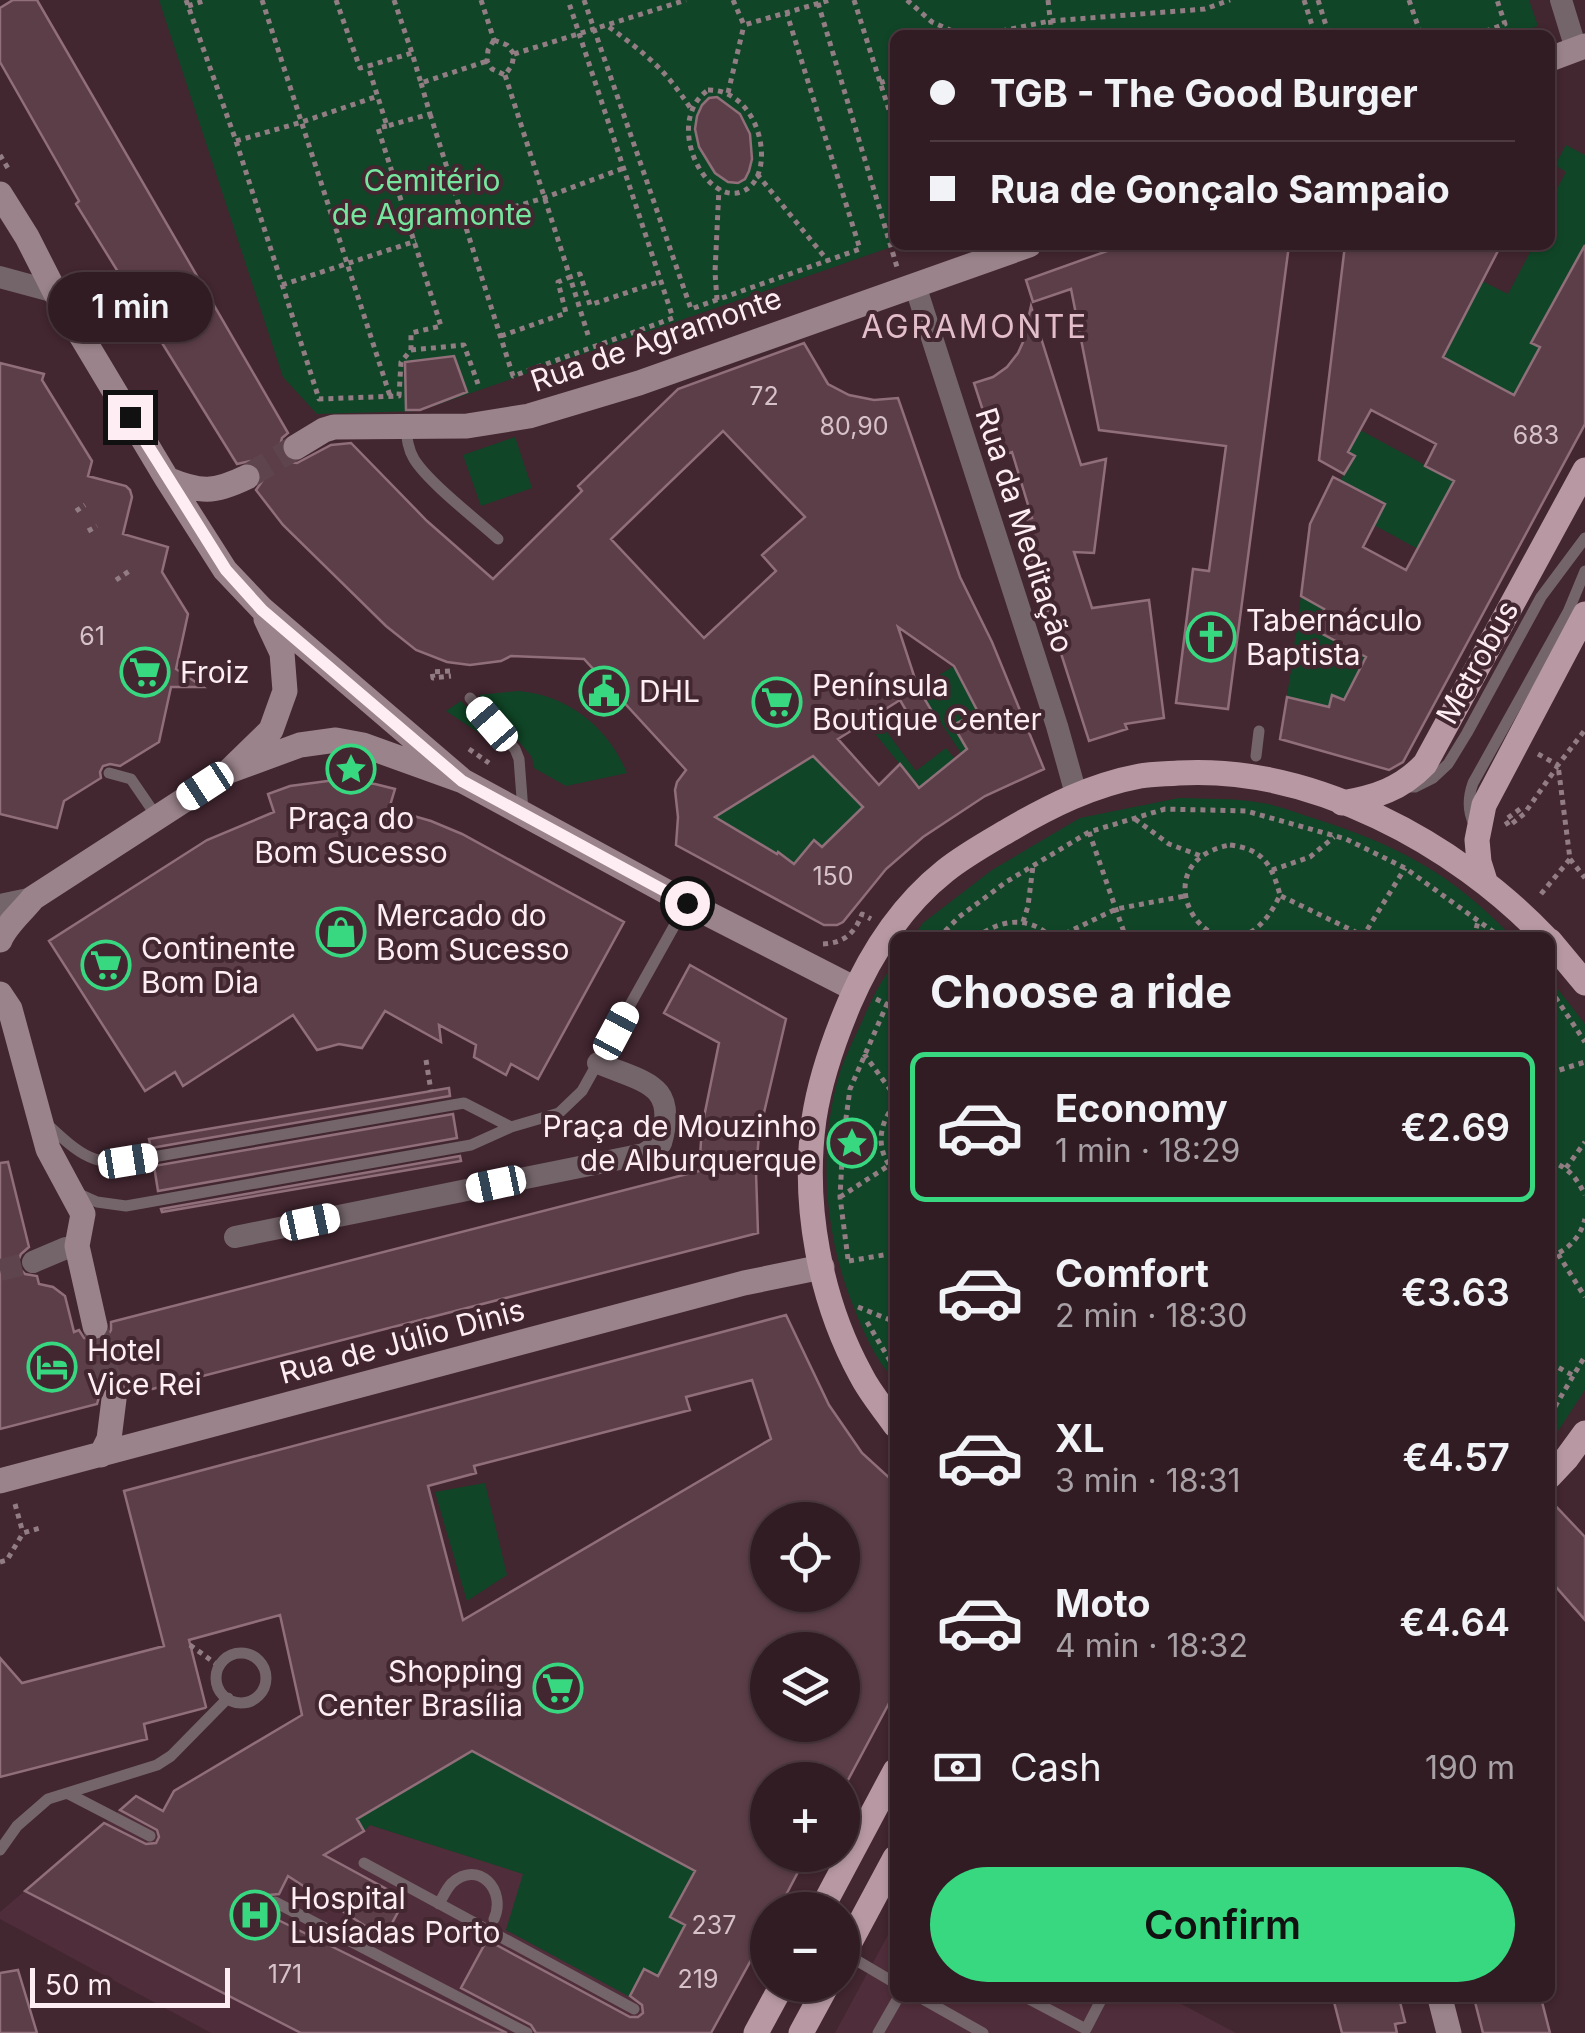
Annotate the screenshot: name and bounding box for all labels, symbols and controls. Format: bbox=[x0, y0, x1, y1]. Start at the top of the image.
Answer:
text: TGB - The Good Burger bbox=[990, 70, 1418, 116]
park label: Cemitério de Agramonte bbox=[332, 162, 532, 232]
text: Rua de Gonçalo Sampaio bbox=[990, 166, 1450, 212]
callout: 1 min bbox=[48, 272, 212, 342]
street label: Rua de Agramonte bbox=[526, 279, 786, 399]
text: 1 min bbox=[91, 287, 170, 326]
district label: AGRAMONTE bbox=[861, 307, 1089, 346]
house number: 72 bbox=[749, 381, 779, 411]
route end bbox=[108, 395, 153, 440]
street label: Rua da Meditação bbox=[968, 403, 1082, 657]
house number: 80,90 bbox=[820, 411, 888, 441]
house number: 683 bbox=[1513, 420, 1559, 450]
street label: Metrobus bbox=[1428, 594, 1526, 730]
place label: Tabernáculo Baptista bbox=[1246, 602, 1422, 672]
church icon: Tabernáculo Baptista bbox=[1185, 611, 1237, 663]
house number: 61 bbox=[79, 621, 105, 651]
supermarket icon: Froiz bbox=[119, 646, 171, 698]
place label: Froiz bbox=[180, 654, 249, 690]
public building icon: DHL bbox=[578, 665, 630, 717]
place label: Península Boutique Center bbox=[812, 667, 1042, 737]
place label: DHL bbox=[639, 673, 700, 709]
supermarket icon: Península Boutique Center bbox=[751, 676, 803, 728]
car bbox=[461, 692, 523, 756]
place icon: Praça do Bom Sucesso bbox=[325, 743, 377, 795]
car bbox=[172, 757, 238, 815]
place label: Praça do Bom Sucesso bbox=[254, 800, 448, 870]
house number: 150 bbox=[812, 861, 854, 891]
route start bbox=[665, 881, 710, 926]
place label: Mercado do Bom Sucesso bbox=[376, 897, 570, 967]
shop icon: Mercado do Bom Sucesso bbox=[315, 906, 367, 958]
place label: Continente Bom Dia bbox=[141, 930, 296, 1000]
supermarket icon: Continente Bom Dia bbox=[80, 939, 132, 991]
text: Choose a ride bbox=[930, 964, 1232, 1019]
car bbox=[589, 997, 643, 1065]
icon: car bbox=[935, 1082, 1025, 1172]
text: Economy bbox=[1055, 1085, 1228, 1131]
text: €2.69 bbox=[1401, 1104, 1510, 1150]
place label: Praça de Mouzinho de Alburquerque bbox=[543, 1108, 817, 1178]
place icon: Praça de Mouzinho de Alburquerque bbox=[826, 1117, 878, 1169]
text: 1 min · 18:29 bbox=[1055, 1131, 1240, 1170]
car bbox=[96, 1141, 160, 1181]
car bbox=[464, 1163, 528, 1205]
car bbox=[278, 1201, 342, 1243]
icon: car bbox=[935, 1247, 1025, 1337]
text: Comfort bbox=[1055, 1250, 1209, 1296]
text: €3.63 bbox=[1401, 1269, 1510, 1315]
street label: Rua de Júlio Dinis bbox=[276, 1291, 528, 1391]
text: 2 min · 18:30 bbox=[1055, 1296, 1247, 1335]
place label: Hotel Vice Rei bbox=[87, 1332, 202, 1402]
hotel icon: Hotel Vice Rei bbox=[26, 1341, 78, 1393]
icon: car bbox=[935, 1412, 1025, 1502]
text: XL bbox=[1055, 1415, 1105, 1461]
text: €4.57 bbox=[1403, 1434, 1510, 1480]
text: 3 min · 18:31 bbox=[1055, 1461, 1240, 1500]
map controls bbox=[750, 1502, 860, 2002]
button: locate bbox=[750, 1502, 860, 1612]
icon: car bbox=[935, 1577, 1025, 1667]
text: Moto bbox=[1055, 1580, 1151, 1626]
text: €4.64 bbox=[1400, 1599, 1510, 1645]
text: 4 min · 18:32 bbox=[1055, 1626, 1248, 1665]
button: layers bbox=[750, 1632, 860, 1742]
place label: Shopping Center Brasília bbox=[317, 1653, 523, 1723]
supermarket icon: Shopping Center Brasília bbox=[532, 1662, 584, 1714]
icon: cash bbox=[930, 1740, 985, 1795]
text: Cash bbox=[1010, 1744, 1102, 1790]
text: 190 m bbox=[1425, 1748, 1515, 1787]
button: + bbox=[750, 1762, 860, 1872]
button: Confirm bbox=[930, 1867, 1515, 1982]
place label: Hospital Lusíadas Porto bbox=[290, 1880, 500, 1950]
hospital icon: Hospital Lusíadas Porto bbox=[229, 1889, 281, 1941]
button: − bbox=[750, 1892, 860, 2002]
house number: 237 bbox=[692, 1910, 736, 1940]
house number: 171 bbox=[268, 1959, 302, 1989]
scale bar bbox=[30, 1963, 230, 2008]
house number: 219 bbox=[678, 1964, 718, 1994]
text: 50 m bbox=[45, 1968, 112, 2002]

